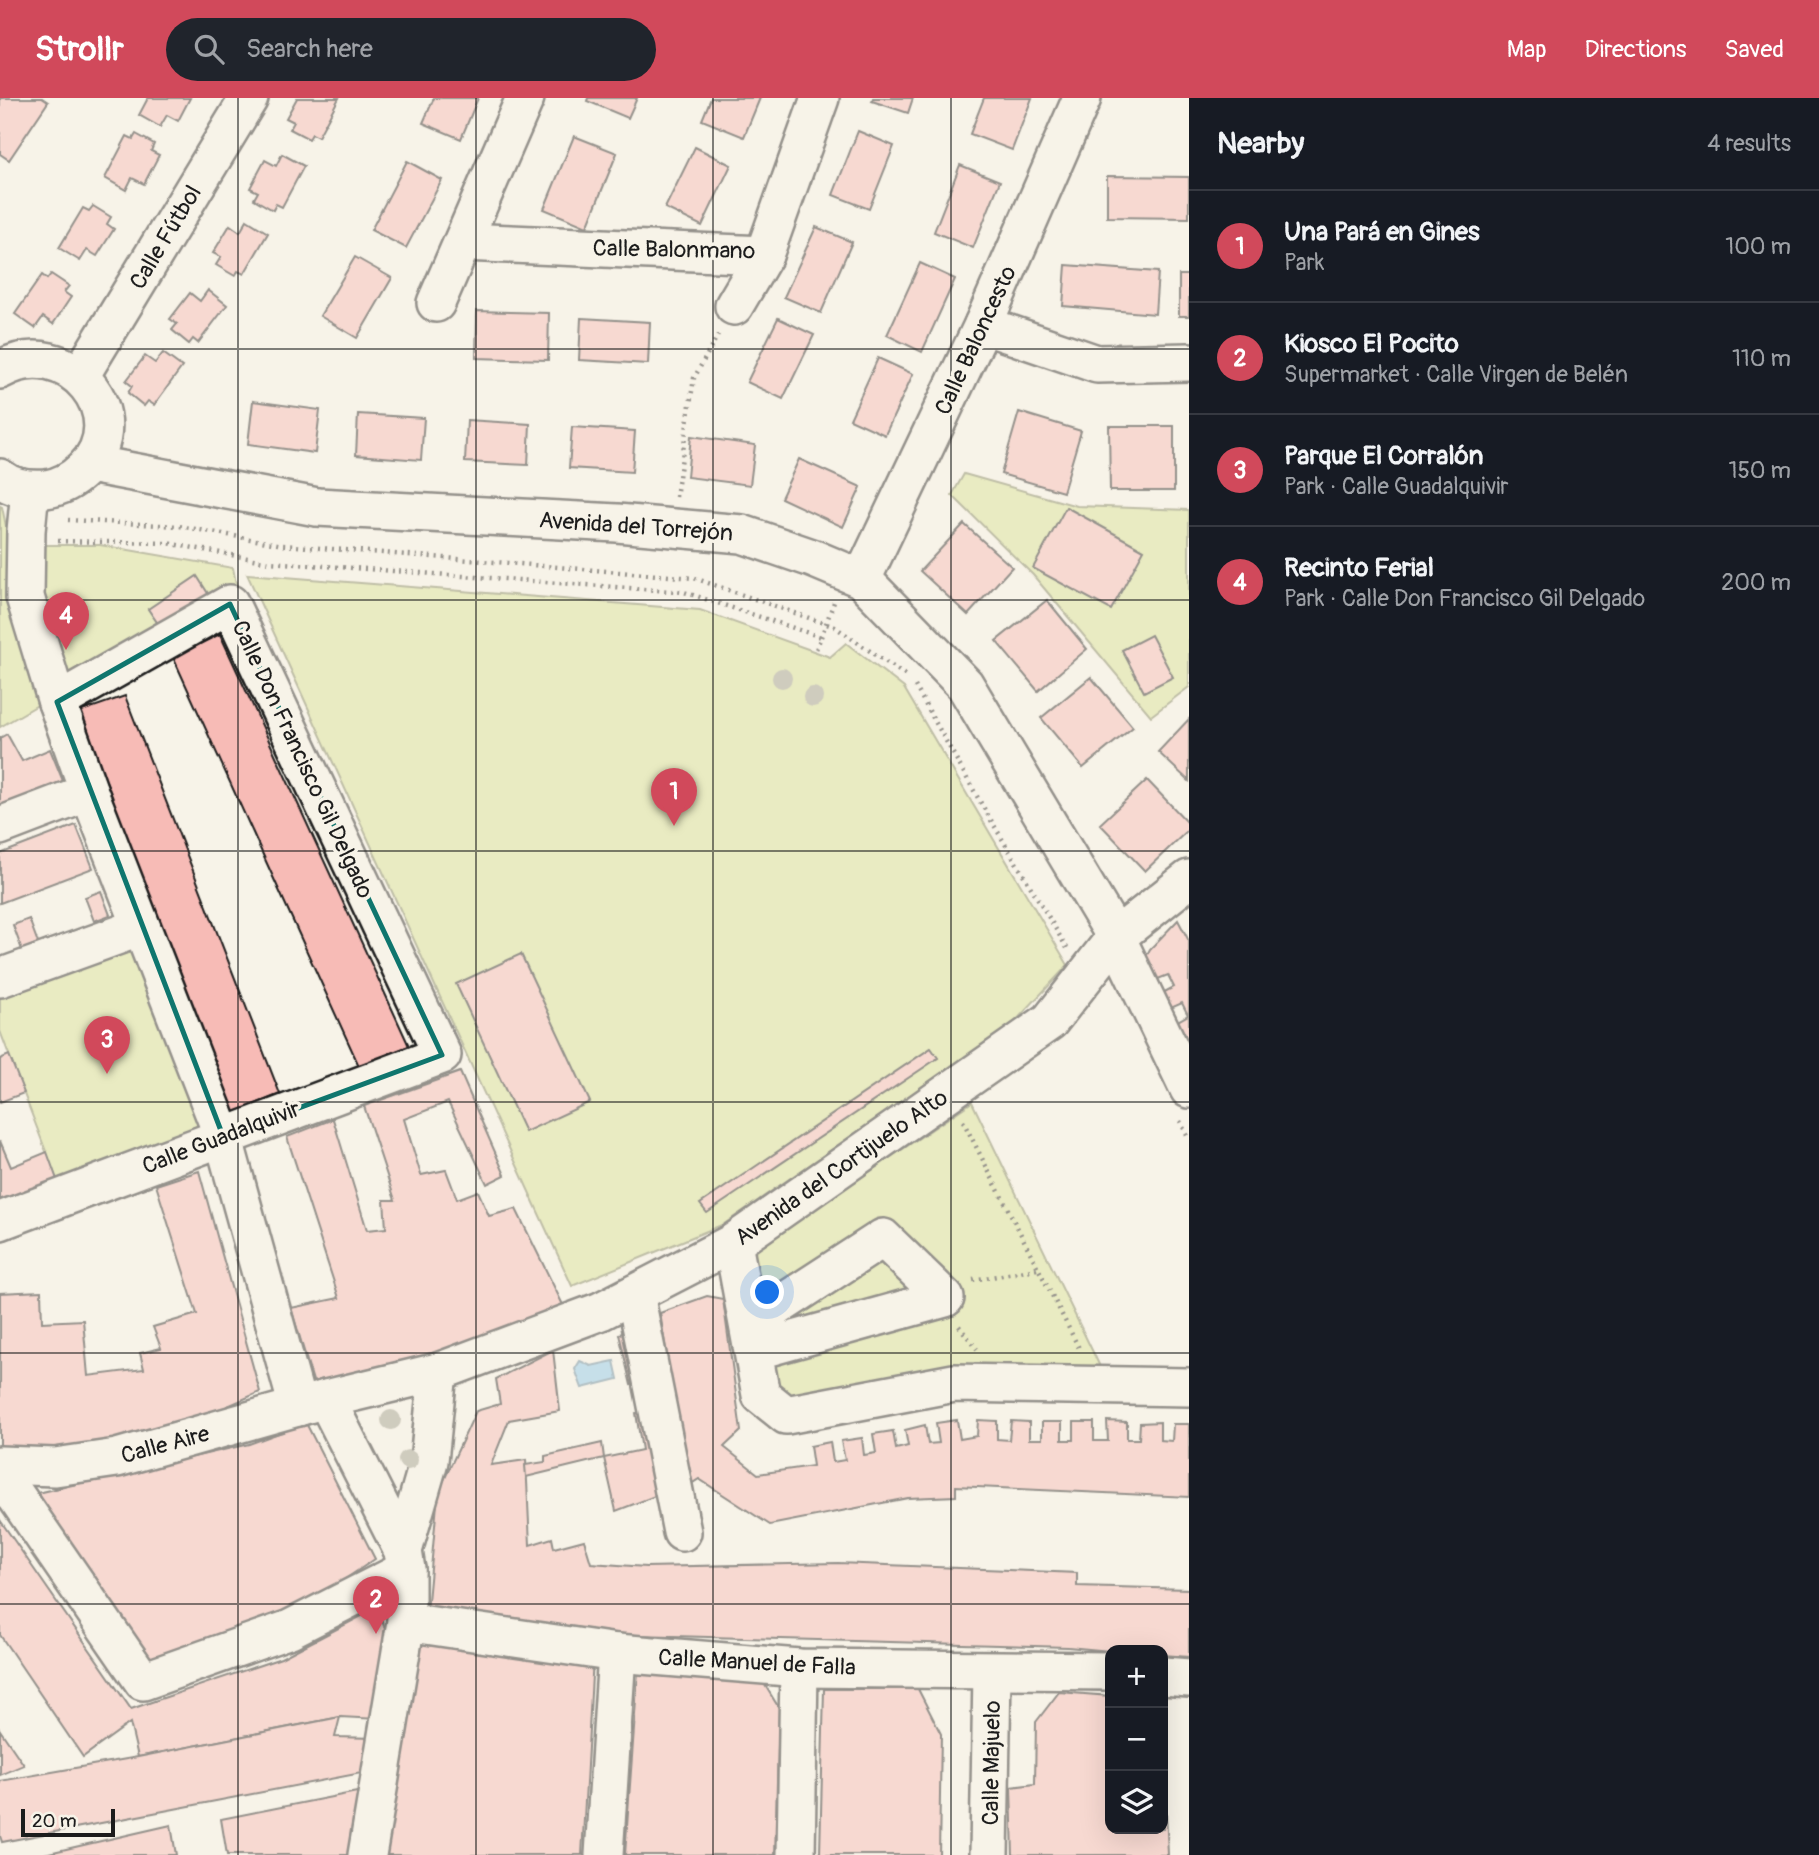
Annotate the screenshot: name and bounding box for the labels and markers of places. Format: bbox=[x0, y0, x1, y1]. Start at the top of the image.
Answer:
pin: 4 bbox=[43, 592, 89, 650]
pin: 1 bbox=[651, 768, 697, 826]
pin: 3 bbox=[84, 1016, 130, 1074]
pin: 2 bbox=[353, 1576, 399, 1634]

